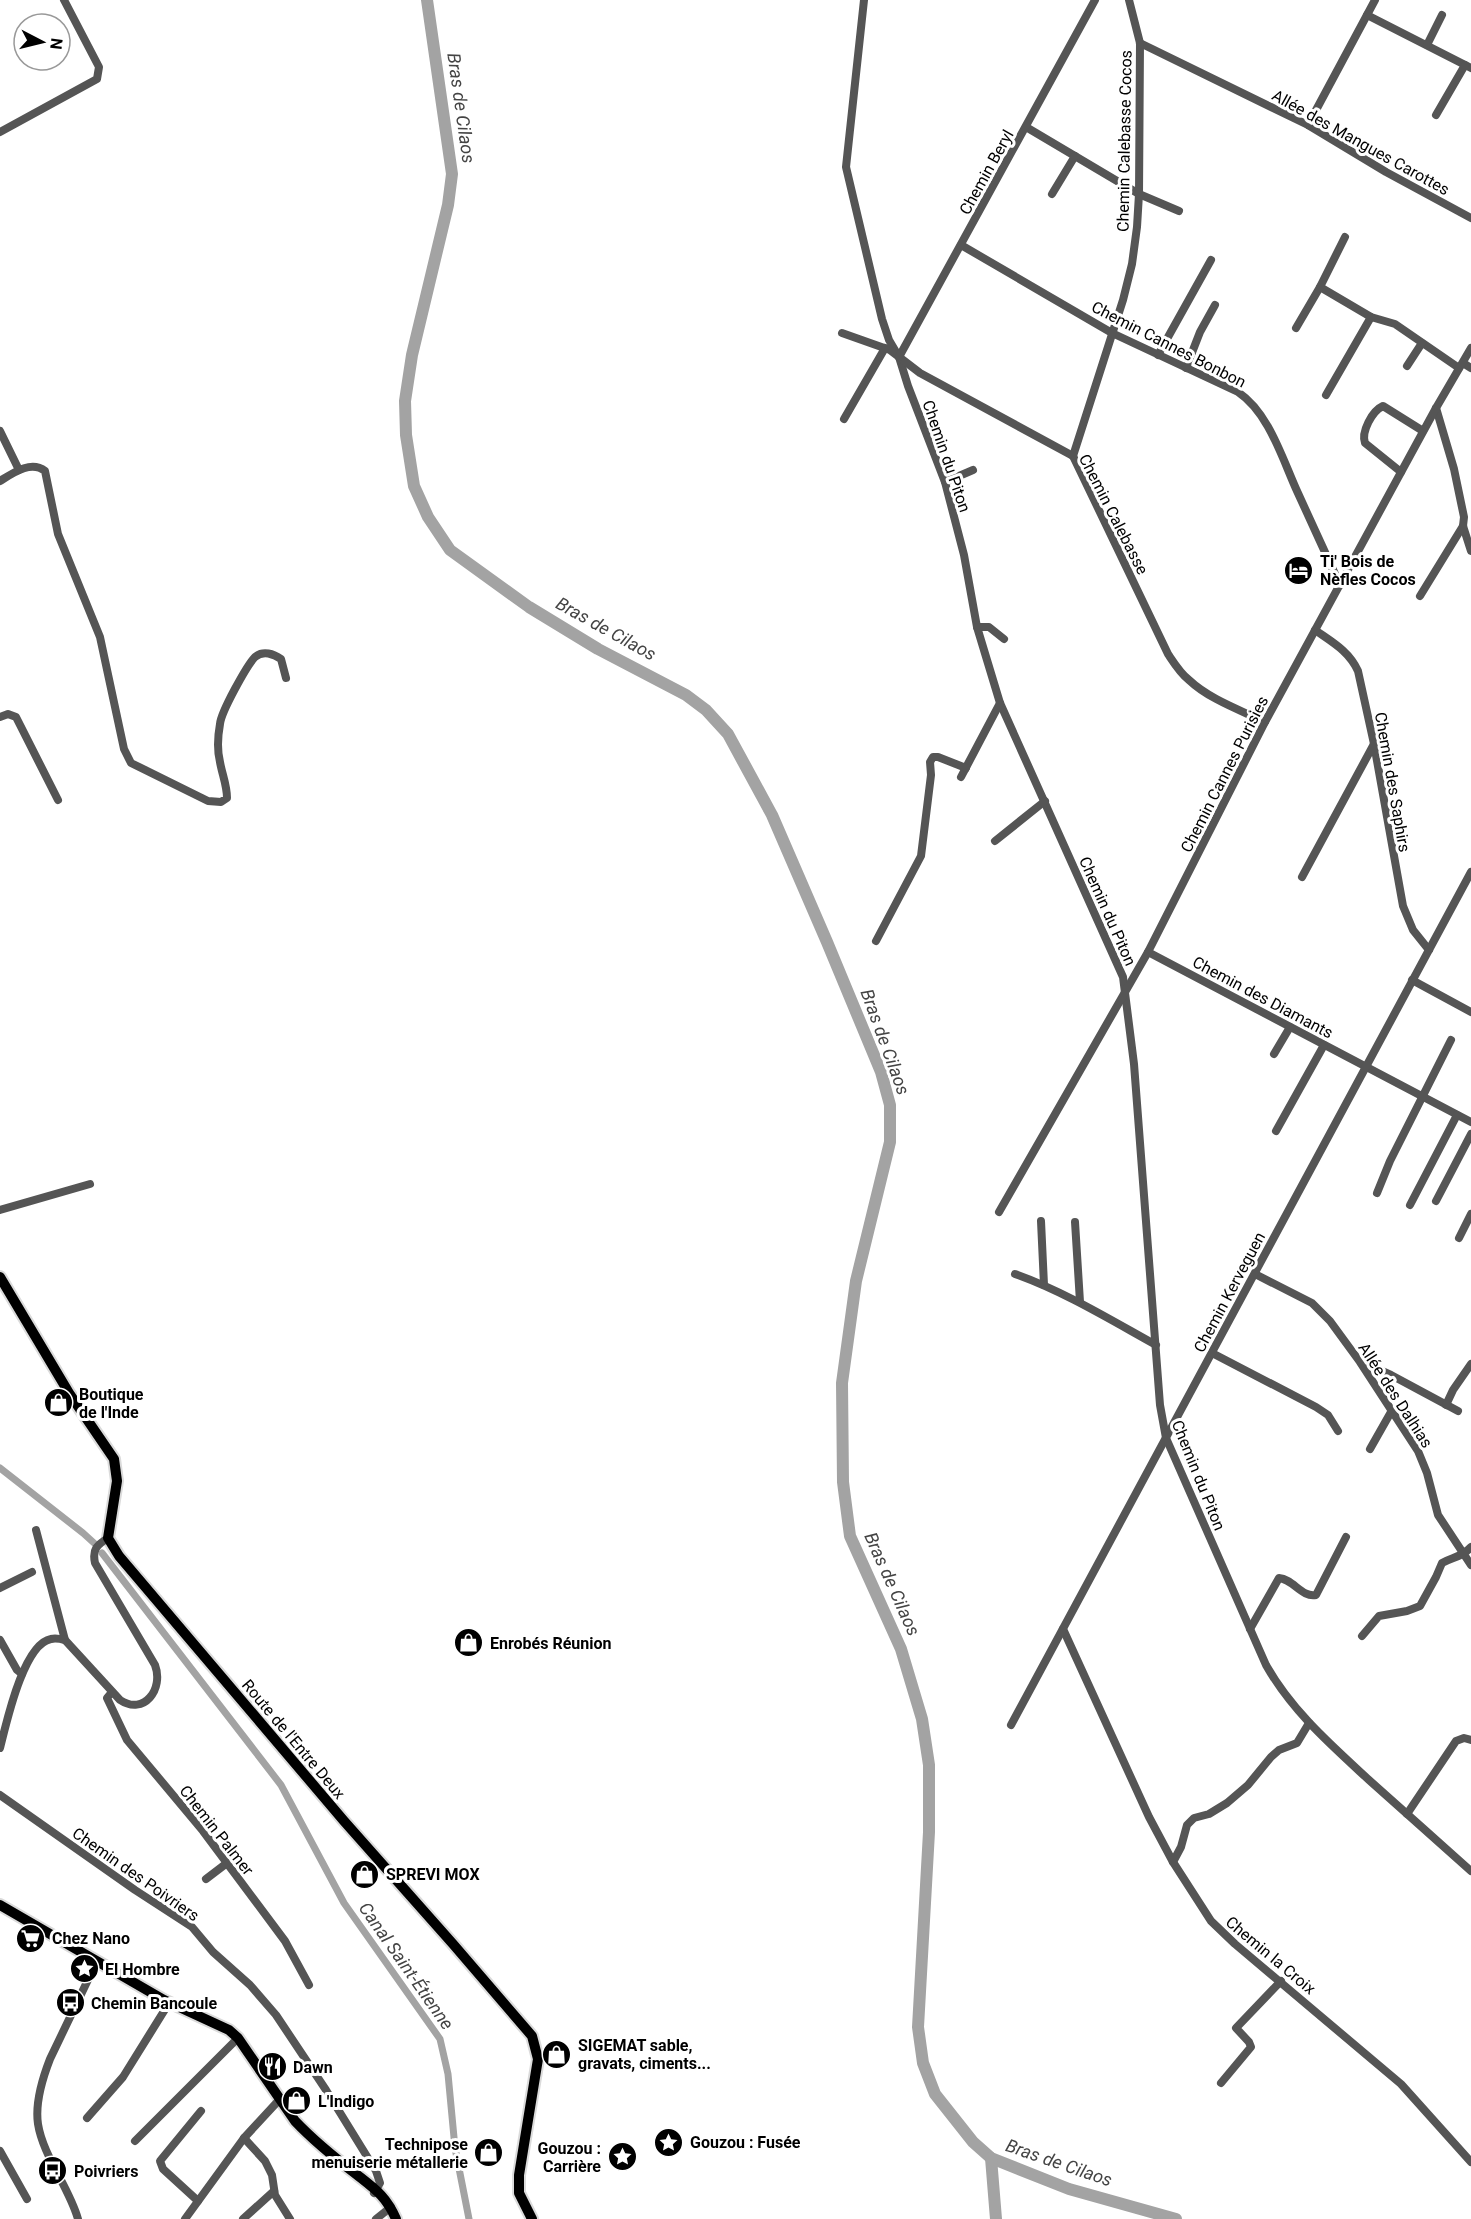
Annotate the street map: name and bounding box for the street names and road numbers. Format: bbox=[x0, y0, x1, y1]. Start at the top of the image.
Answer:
street label: Chemin Calebasse Cocos bbox=[1113, 50, 1136, 232]
street label: Allée des Mangues Carottes bbox=[1269, 86, 1453, 199]
street label: Chemin Beryl bbox=[955, 127, 1018, 218]
street label: Chemin Cannes Bonbon bbox=[1088, 297, 1249, 392]
street label: Chemin du Piton bbox=[918, 398, 975, 515]
street label: Chemin Calebasse bbox=[1075, 451, 1152, 578]
street label: Chemin Cannes Purisies bbox=[1177, 693, 1272, 856]
street label: Chemin des Saphirs bbox=[1371, 711, 1414, 854]
street label: Chemin du Piton bbox=[1075, 854, 1140, 969]
street label: Chemin des Diamants bbox=[1189, 952, 1336, 1043]
street label: Chemin Kerveguen bbox=[1190, 1229, 1269, 1356]
street label: Allée des Dalhias bbox=[1354, 1339, 1437, 1451]
street label: Chemin du Piton bbox=[1168, 1417, 1229, 1533]
street label: Route de l'Entre Deux bbox=[238, 1676, 349, 1803]
street label: Chemin Palmer bbox=[176, 1782, 258, 1880]
street label: Chemin des Poivriers bbox=[69, 1823, 203, 1925]
street label: Chemin la Croix bbox=[1222, 1912, 1320, 1999]

